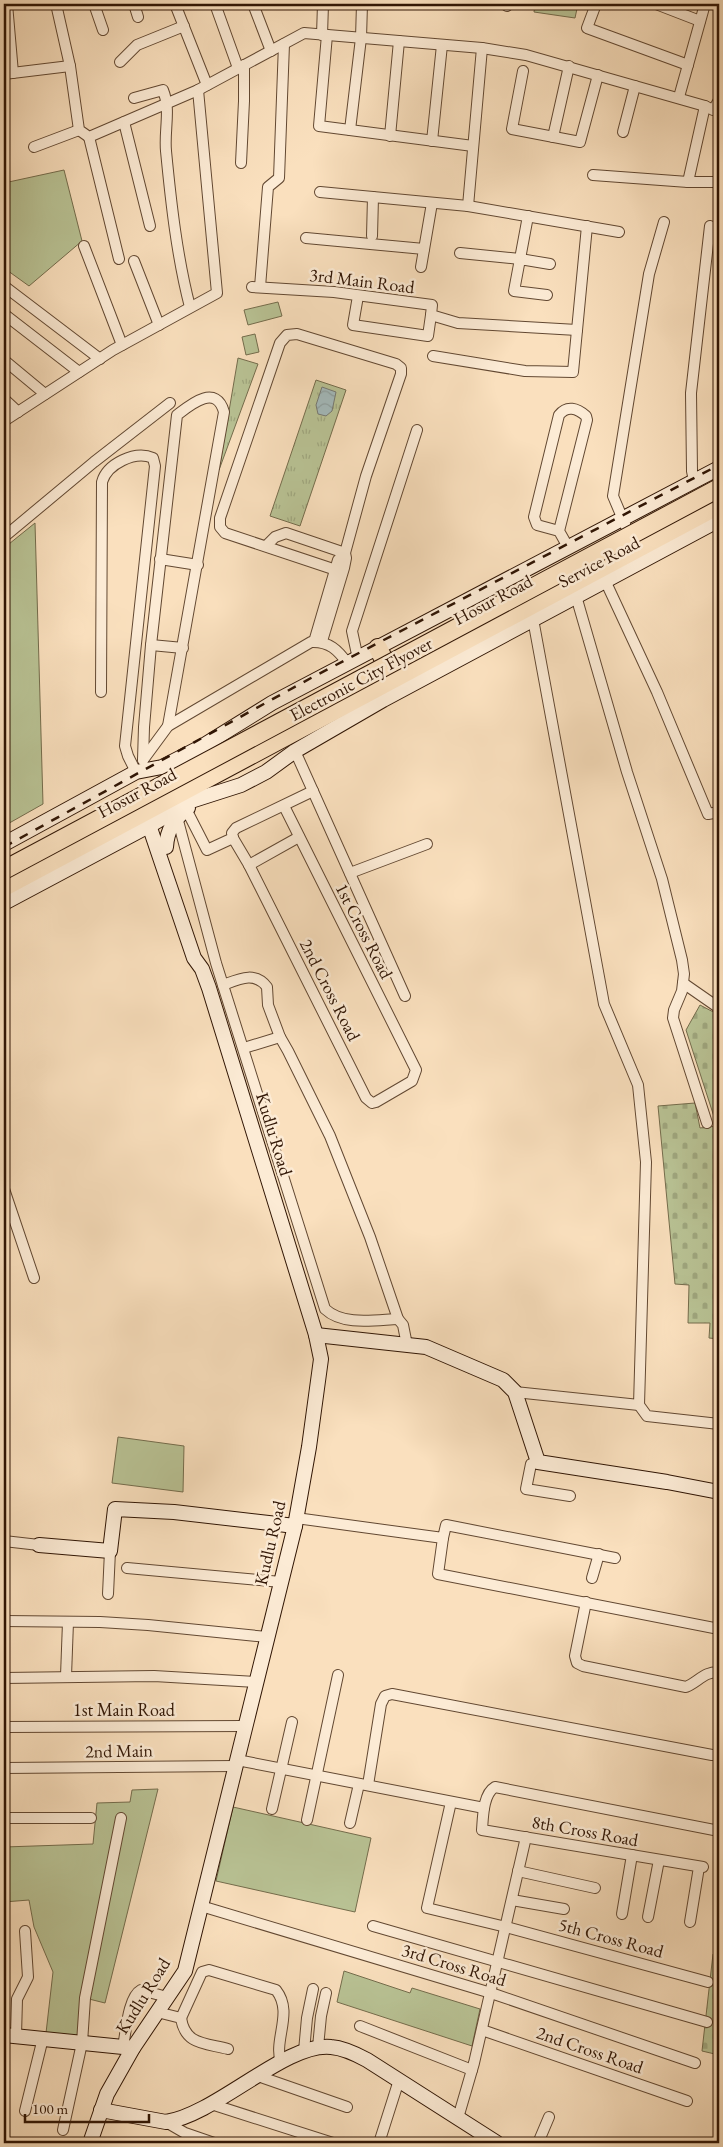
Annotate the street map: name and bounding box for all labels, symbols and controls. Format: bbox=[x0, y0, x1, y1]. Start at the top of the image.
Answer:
street label: 3rd Main Road bbox=[308, 263, 417, 298]
street label: Service Road bbox=[554, 530, 644, 593]
street label: Hosur Road bbox=[449, 569, 537, 630]
street label: Electronic City Flyover bbox=[285, 631, 436, 726]
street label: Hosur Road bbox=[93, 762, 181, 823]
street label: 1st Cross Road bbox=[331, 879, 399, 983]
street label: 2nd Cross Road bbox=[295, 935, 366, 1045]
street label: Kudlu Road bbox=[251, 1089, 298, 1179]
street label: Kudlu Road bbox=[249, 1498, 291, 1587]
street label: 1st Main Road bbox=[73, 1698, 176, 1721]
street label: 2nd Main bbox=[85, 1738, 154, 1763]
street label: 8th Cross Road bbox=[530, 1810, 641, 1851]
street label: 5th Cross Road bbox=[556, 1912, 667, 1963]
street label: 3rd Cross Road bbox=[399, 1938, 510, 1992]
street label: Kudlu Road bbox=[110, 1952, 176, 2038]
street label: 2nd Cross Road bbox=[534, 2021, 647, 2079]
scale bar bbox=[25, 2092, 149, 2124]
text: 100 m bbox=[32, 2099, 69, 2118]

